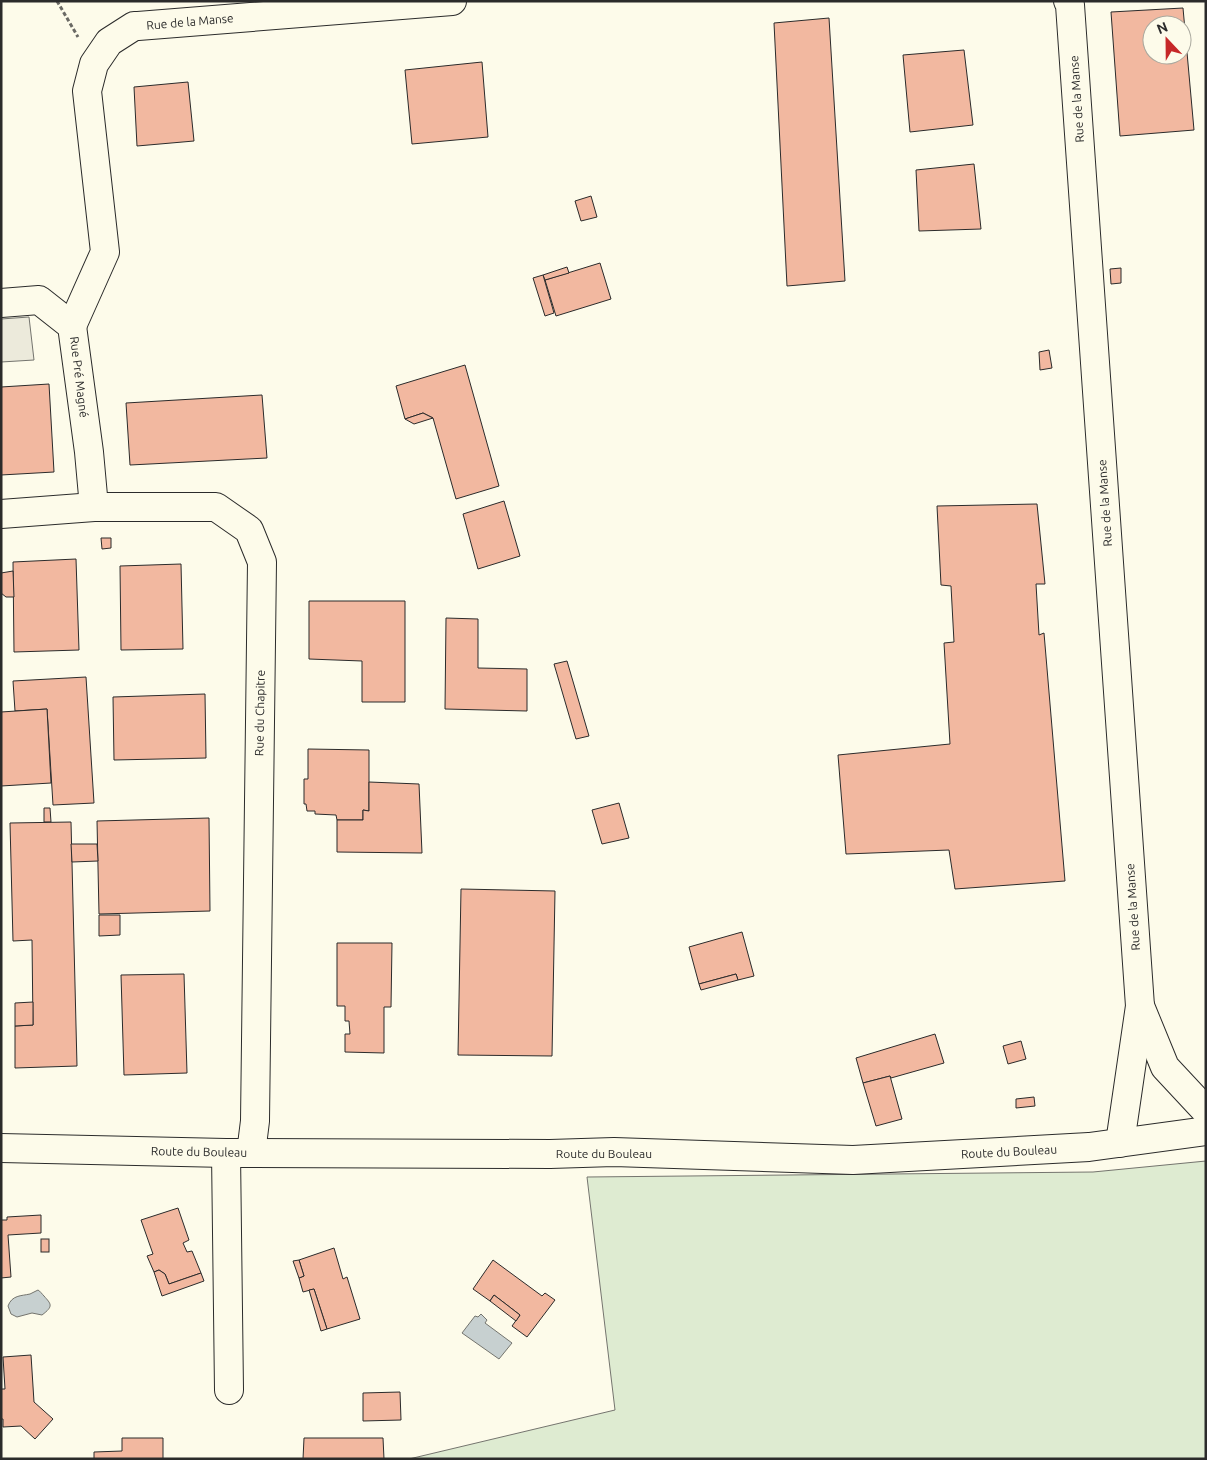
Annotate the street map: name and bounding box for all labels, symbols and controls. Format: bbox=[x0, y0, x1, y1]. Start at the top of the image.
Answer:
street label: Rue de la Manse bbox=[146, 11, 234, 32]
north arrow bbox=[1142, 15, 1192, 65]
text: N bbox=[1154, 19, 1170, 37]
street label: Rue de la Manse bbox=[1067, 55, 1086, 143]
street label: Rue Pré Magné bbox=[68, 336, 91, 418]
street label: Rue de la Manse bbox=[1095, 459, 1114, 547]
street label: Rue du Chapitre bbox=[252, 670, 267, 756]
street label: Rue de la Manse bbox=[1123, 863, 1142, 951]
street label: Route du Bouleau bbox=[961, 1142, 1057, 1161]
street label: Route du Bouleau bbox=[151, 1144, 247, 1159]
street label: Route du Bouleau bbox=[556, 1147, 652, 1160]

